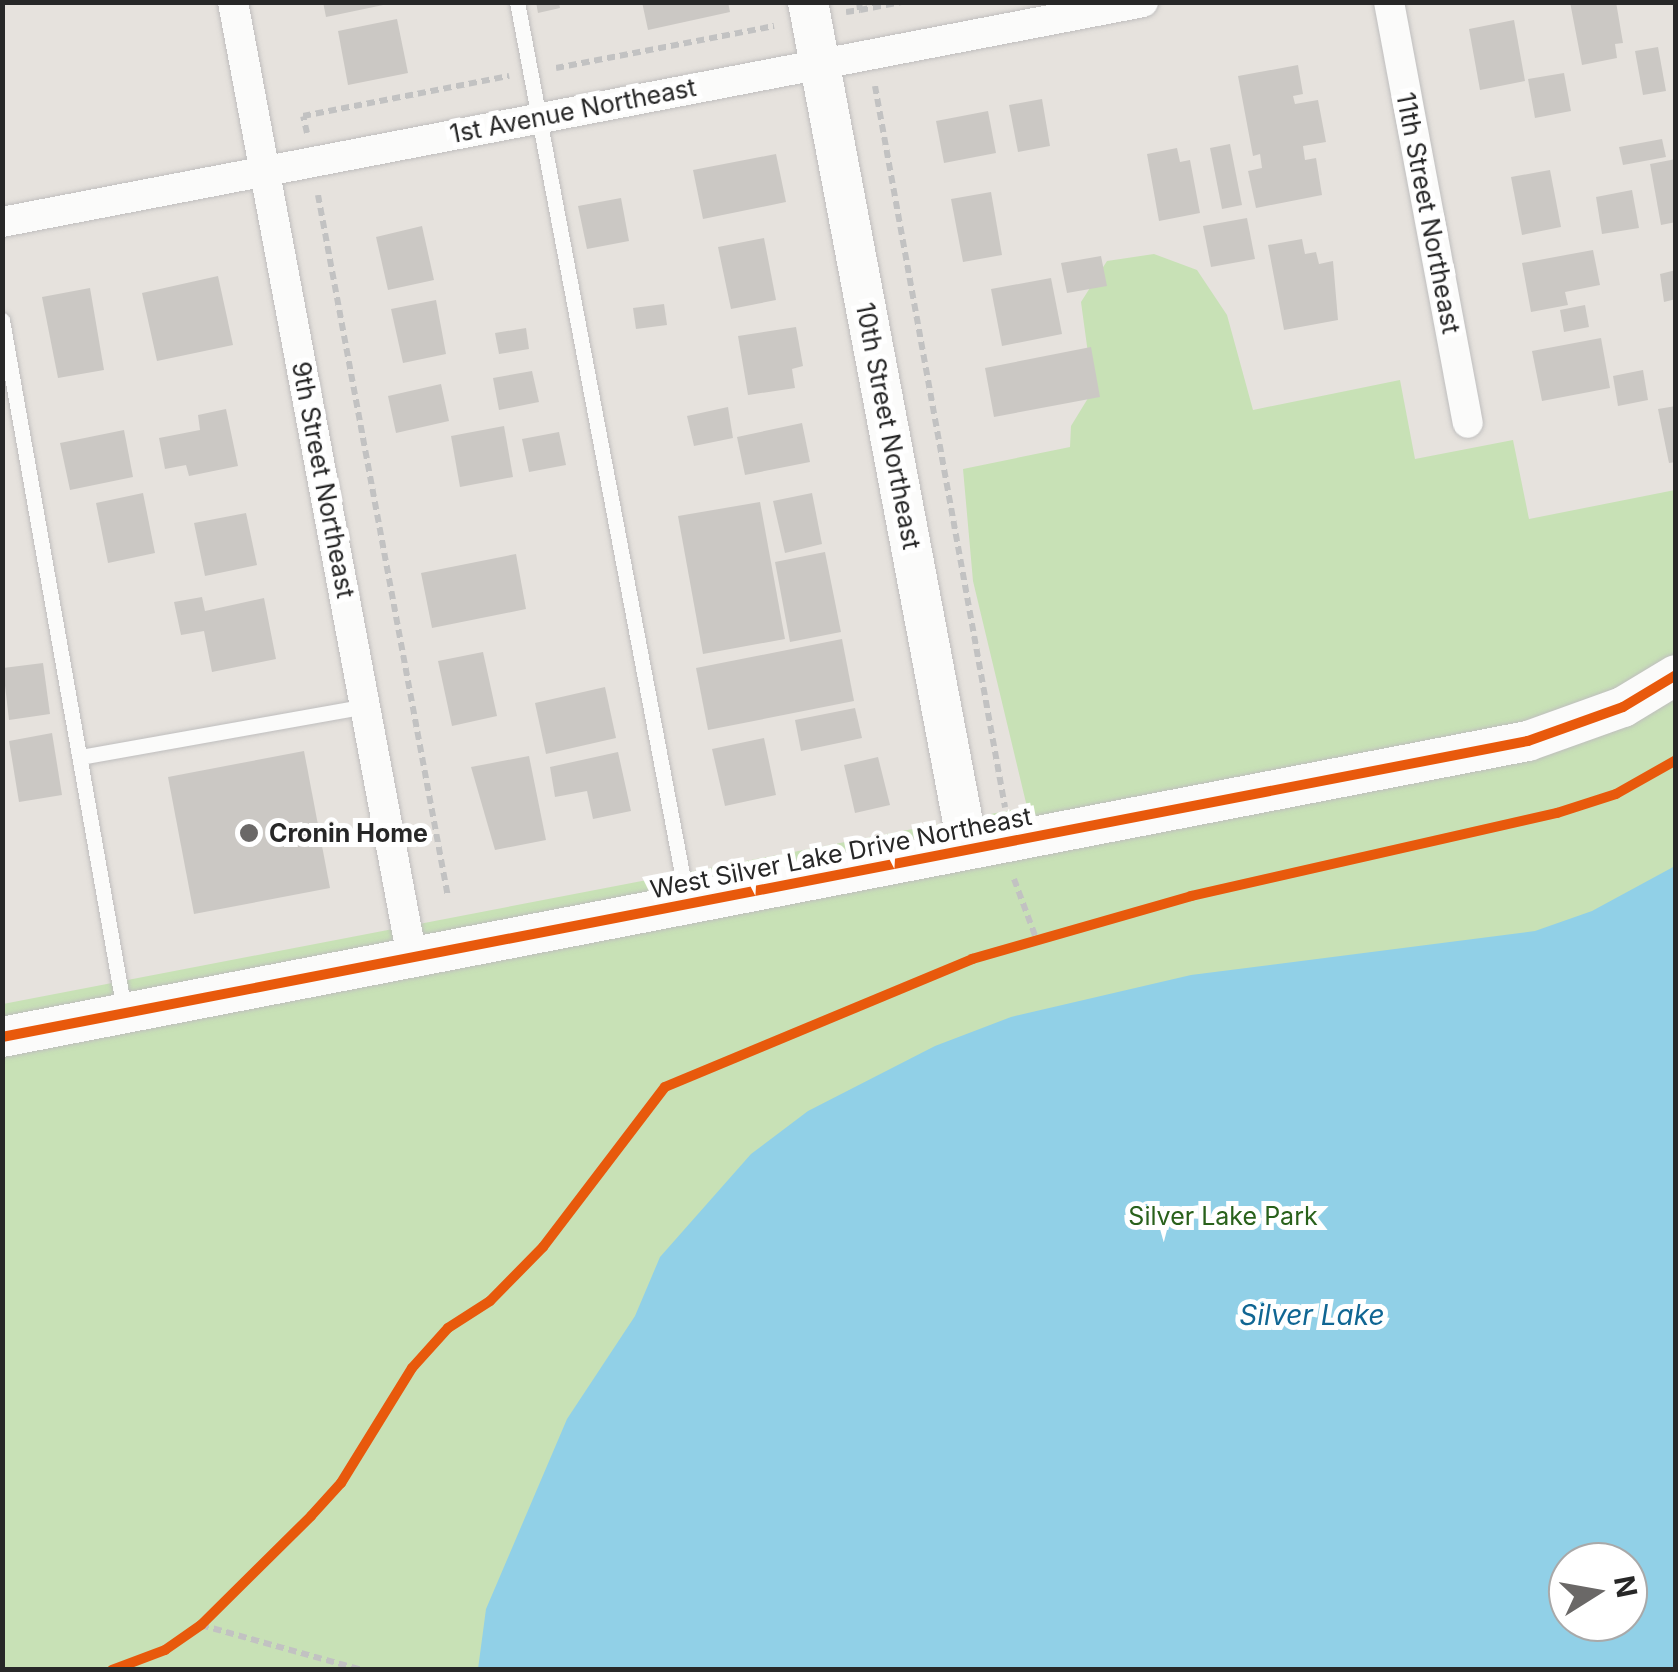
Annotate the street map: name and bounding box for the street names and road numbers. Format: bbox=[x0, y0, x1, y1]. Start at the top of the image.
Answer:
street label: 1st Avenue Northeast bbox=[447, 72, 699, 150]
street label: 11th Street Northeast bbox=[1390, 90, 1466, 336]
street label: 10th Street Northeast bbox=[849, 300, 927, 552]
street label: 9th Street Northeast bbox=[285, 359, 361, 601]
street label: West Silver Lake Drive Northeast bbox=[648, 801, 1034, 905]

